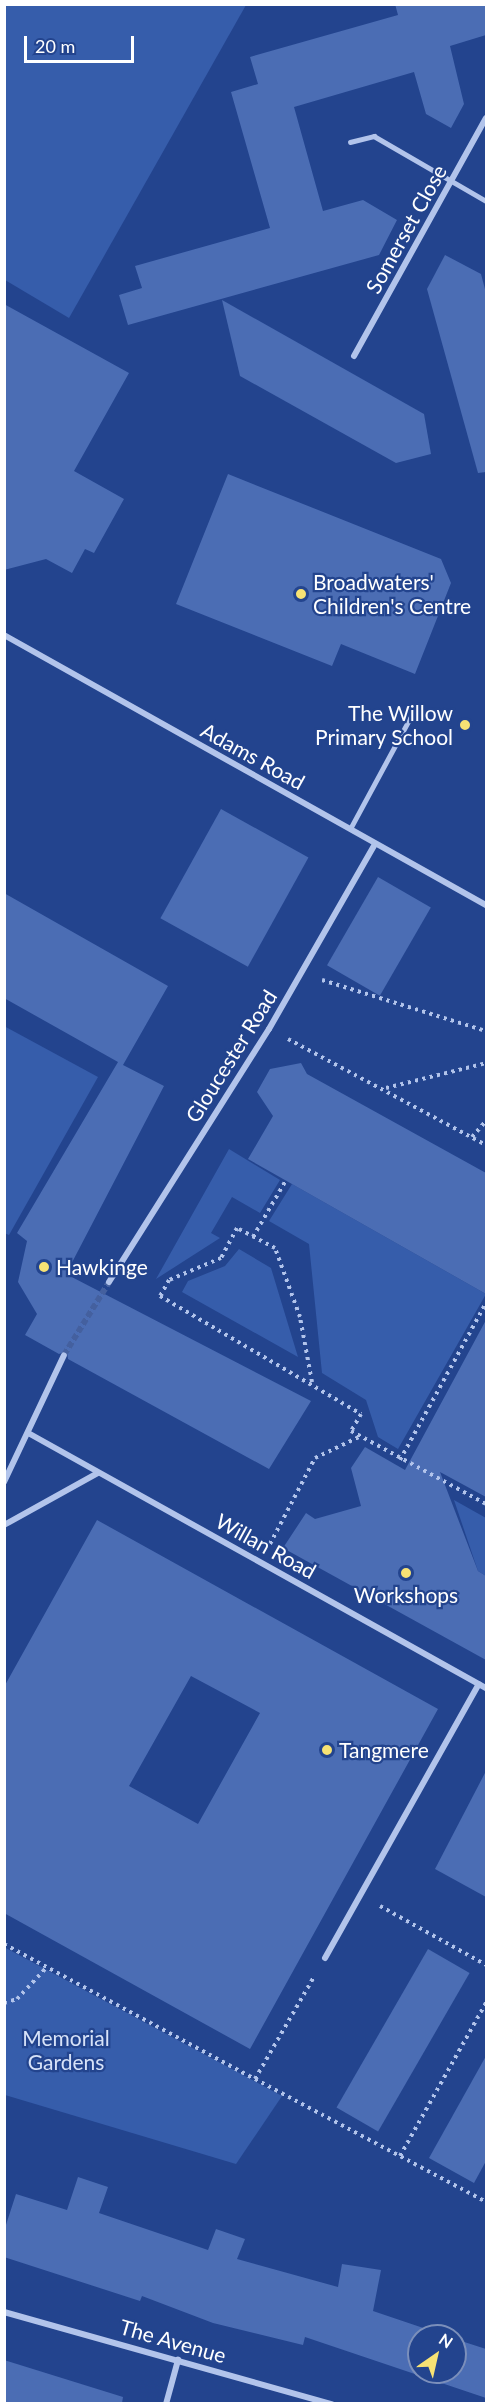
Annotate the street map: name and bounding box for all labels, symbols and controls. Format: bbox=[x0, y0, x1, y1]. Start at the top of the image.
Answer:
scale bar bbox=[27, 24, 136, 62]
text: 20 m bbox=[35, 35, 75, 57]
street label: Somerset Close bbox=[360, 160, 452, 298]
place label: Broadwaters' Children's Centre bbox=[313, 569, 471, 619]
marker: Broadwaters' Children's Centre bbox=[294, 587, 308, 601]
place label: The Willow Primary School bbox=[315, 700, 453, 750]
street label: Adams Road bbox=[197, 717, 309, 795]
marker: The Willow Primary School bbox=[458, 718, 472, 732]
street label: Gloucester Road bbox=[180, 985, 282, 1127]
place label: Hawkinge bbox=[56, 1254, 148, 1280]
marker: Hawkinge bbox=[37, 1260, 51, 1274]
street label: Willan Road bbox=[211, 1508, 321, 1584]
marker: Workshops bbox=[399, 1566, 413, 1580]
place label: Workshops bbox=[354, 1582, 458, 1608]
place label: Tangmere bbox=[339, 1737, 429, 1763]
marker: Tangmere bbox=[320, 1743, 334, 1757]
park label: Memorial Gardens bbox=[22, 2025, 110, 2075]
street label: The Avenue bbox=[117, 2314, 229, 2368]
north arrow bbox=[407, 2324, 467, 2384]
text: N bbox=[436, 2329, 457, 2352]

